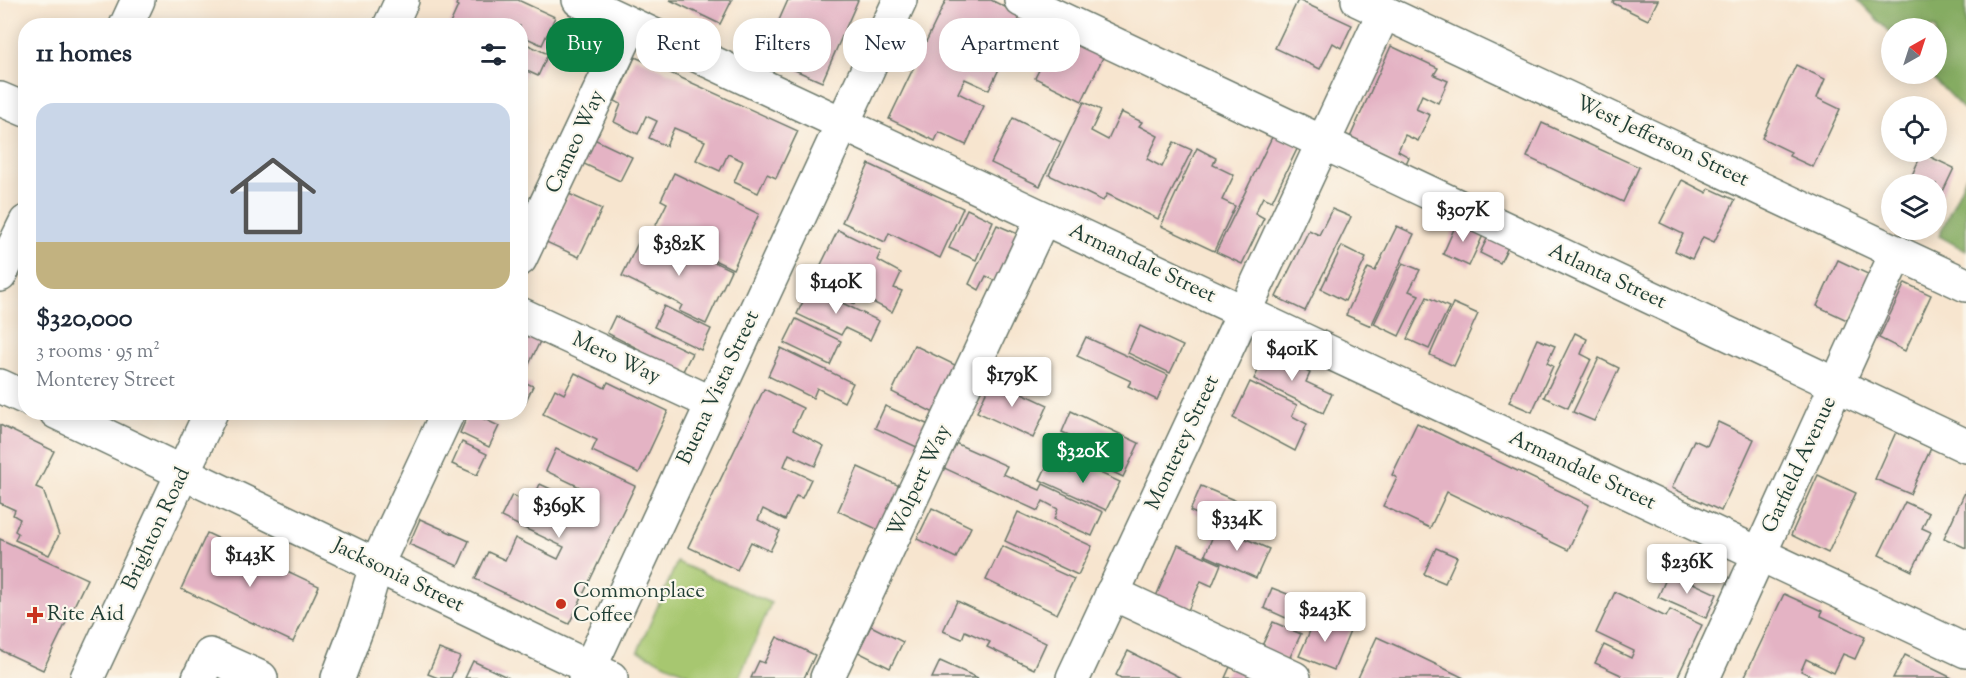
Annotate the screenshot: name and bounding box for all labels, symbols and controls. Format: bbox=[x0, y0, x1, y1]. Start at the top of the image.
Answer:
chip: Buy bbox=[546, 18, 624, 72]
chip: Rent bbox=[636, 18, 721, 72]
chip: Filters bbox=[733, 18, 831, 72]
chip: New bbox=[843, 18, 927, 72]
chip: Apartment bbox=[939, 18, 1080, 72]
north arrow bbox=[1881, 18, 1947, 84]
map controls bbox=[1881, 18, 1947, 240]
text: 11 homes bbox=[36, 36, 132, 73]
icon: filters bbox=[477, 38, 510, 71]
street label: Cameo Way bbox=[539, 85, 613, 199]
street label: West Jefferson Street bbox=[1571, 89, 1753, 195]
button: locate bbox=[1881, 96, 1947, 162]
icon: home bbox=[219, 142, 327, 250]
button: layers bbox=[1881, 174, 1947, 240]
pin: $307K bbox=[1421, 192, 1505, 243]
text: $307K bbox=[1436, 197, 1490, 226]
street label: Armandale Street bbox=[1063, 217, 1221, 311]
pin: $382K bbox=[637, 226, 721, 277]
text: $382K bbox=[653, 231, 705, 260]
street label: Atlanta Street bbox=[1543, 236, 1671, 318]
pin: $140K bbox=[794, 264, 878, 315]
text: $140K bbox=[810, 269, 862, 298]
text: $320,000 bbox=[36, 301, 133, 338]
street label: Buena Vista Street bbox=[670, 306, 768, 470]
street label: Mero Way bbox=[567, 325, 666, 393]
pin: $401K bbox=[1250, 331, 1334, 382]
text: $401K bbox=[1266, 336, 1318, 365]
text: 3 rooms · 95 m² bbox=[36, 338, 160, 367]
pin: $179K bbox=[970, 357, 1054, 408]
text: $179K bbox=[986, 362, 1038, 391]
text: Monterey Street bbox=[36, 367, 175, 396]
street label: Monterey Street bbox=[1139, 370, 1227, 516]
street label: Garfield Avenue bbox=[1755, 392, 1845, 538]
street label: Wolpert Way bbox=[881, 419, 959, 542]
street label: Armandale Street bbox=[1503, 424, 1661, 518]
pin: $320K bbox=[1041, 433, 1125, 484]
text: $320K bbox=[1056, 438, 1110, 467]
street label: Brighton Road bbox=[115, 463, 199, 595]
pin: $369K bbox=[517, 488, 601, 539]
text: $369K bbox=[533, 493, 585, 522]
pin: $334K bbox=[1195, 501, 1279, 552]
text: $334K bbox=[1211, 506, 1263, 535]
street label: Jacksonia Street bbox=[326, 531, 469, 621]
pin: $143K bbox=[208, 537, 292, 588]
text: $143K bbox=[225, 542, 275, 571]
pin: $236K bbox=[1645, 544, 1729, 595]
text: $236K bbox=[1661, 549, 1713, 578]
place label: Commonplace Coffee bbox=[573, 577, 705, 631]
pin: $243K bbox=[1283, 592, 1367, 643]
marker: Commonplace Coffee bbox=[554, 597, 568, 611]
text: $243K bbox=[1299, 597, 1351, 626]
place label: Rite Aid bbox=[47, 600, 124, 630]
marker: Rite Aid bbox=[28, 608, 42, 622]

